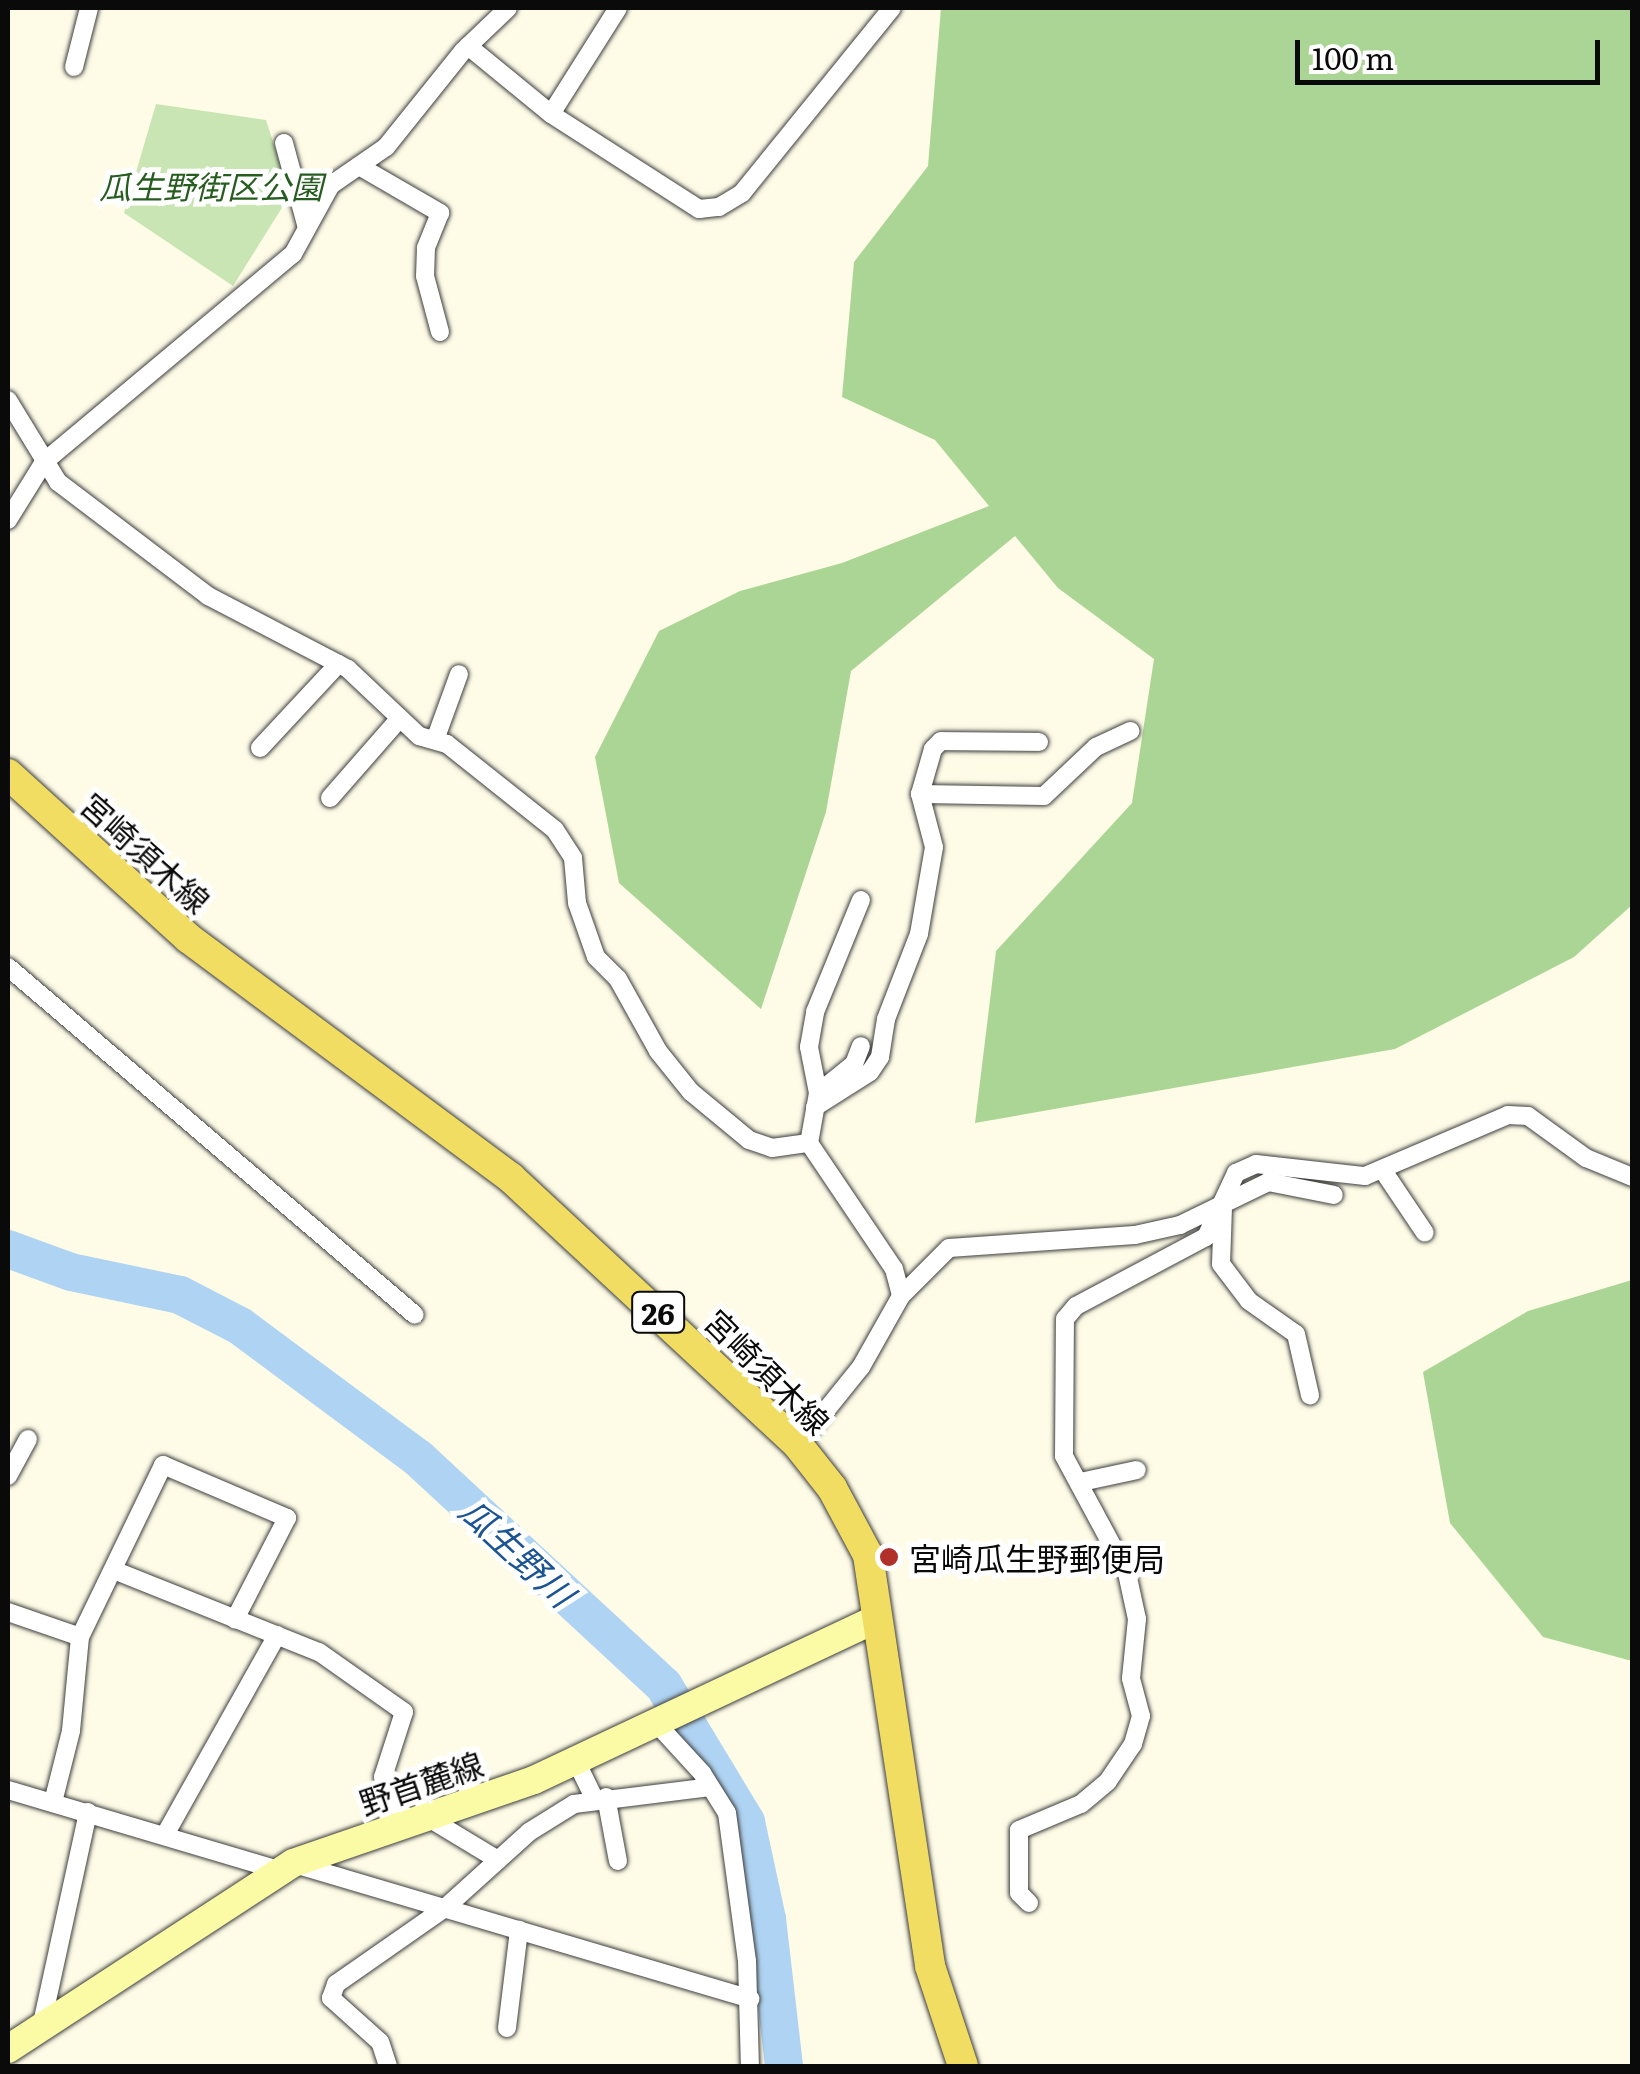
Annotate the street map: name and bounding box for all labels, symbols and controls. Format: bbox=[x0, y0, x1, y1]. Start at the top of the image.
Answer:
scale bar bbox=[1300, 20, 1605, 82]
text: 100 m bbox=[1312, 35, 1394, 79]
park label: 瓜生野街区公園 bbox=[99, 166, 323, 204]
street label: 宮崎須木線 bbox=[74, 784, 218, 920]
road number: 26 bbox=[630, 1287, 686, 1337]
street label: 宮崎須木線 bbox=[698, 1301, 838, 1441]
water label: 瓜生野川 bbox=[452, 1488, 584, 1614]
place label: 宮崎瓜生野郵便局 bbox=[909, 1538, 1165, 1576]
marker: 宮崎瓜生野郵便局 bbox=[878, 1546, 900, 1568]
street label: 野首麓線 bbox=[354, 1743, 488, 1821]

